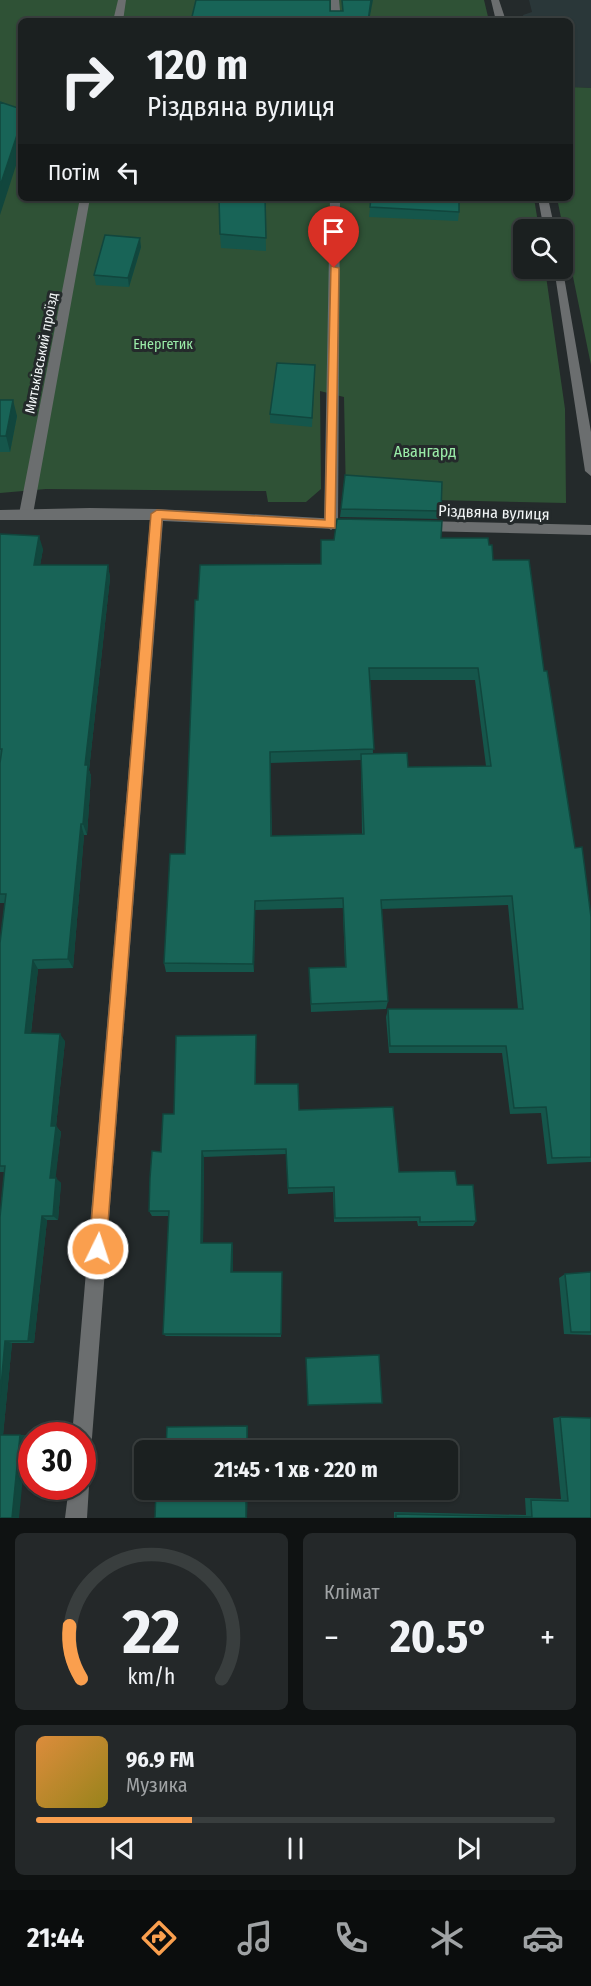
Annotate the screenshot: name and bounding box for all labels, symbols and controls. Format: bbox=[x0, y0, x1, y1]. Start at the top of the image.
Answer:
text: 120 m bbox=[147, 40, 248, 90]
icon: right bbox=[48, 42, 126, 120]
text: Різдвяна вулиця bbox=[147, 91, 335, 123]
icon: left bbox=[112, 156, 145, 189]
text: Потім bbox=[48, 159, 100, 186]
pin bbox=[308, 206, 359, 268]
icon: arrive bbox=[317, 215, 350, 248]
map controls bbox=[513, 219, 573, 279]
button: search bbox=[513, 219, 573, 279]
street label: Митьківський проїзд bbox=[21, 291, 62, 415]
park label: Енергетик bbox=[133, 336, 193, 353]
park label: Авангард bbox=[394, 442, 456, 461]
street label: Різдвяна вулиця bbox=[438, 501, 550, 524]
position arrow bbox=[66, 1217, 130, 1281]
speed limit sign: 30 bbox=[18, 1422, 96, 1500]
text: 21:45 · 1 хв · 220 m bbox=[214, 1456, 378, 1483]
text: Клімат bbox=[324, 1580, 380, 1604]
text: 22 bbox=[122, 1595, 180, 1670]
text: 20.5° bbox=[390, 1610, 489, 1664]
text: − bbox=[324, 1618, 339, 1658]
text: + bbox=[540, 1618, 555, 1658]
text: km/h bbox=[128, 1664, 175, 1690]
text: 96.9 FM bbox=[126, 1746, 194, 1773]
text: Музика bbox=[126, 1773, 188, 1797]
icon: previous bbox=[106, 1832, 139, 1865]
icon: pause bbox=[279, 1832, 312, 1865]
icon: next bbox=[452, 1832, 485, 1865]
icon: directions bbox=[138, 1917, 180, 1959]
icon: music bbox=[234, 1917, 276, 1959]
icon: phone bbox=[330, 1917, 372, 1959]
icon: climate bbox=[426, 1917, 468, 1959]
icon: car bbox=[522, 1917, 564, 1959]
text: 21:44 bbox=[27, 1922, 84, 1954]

